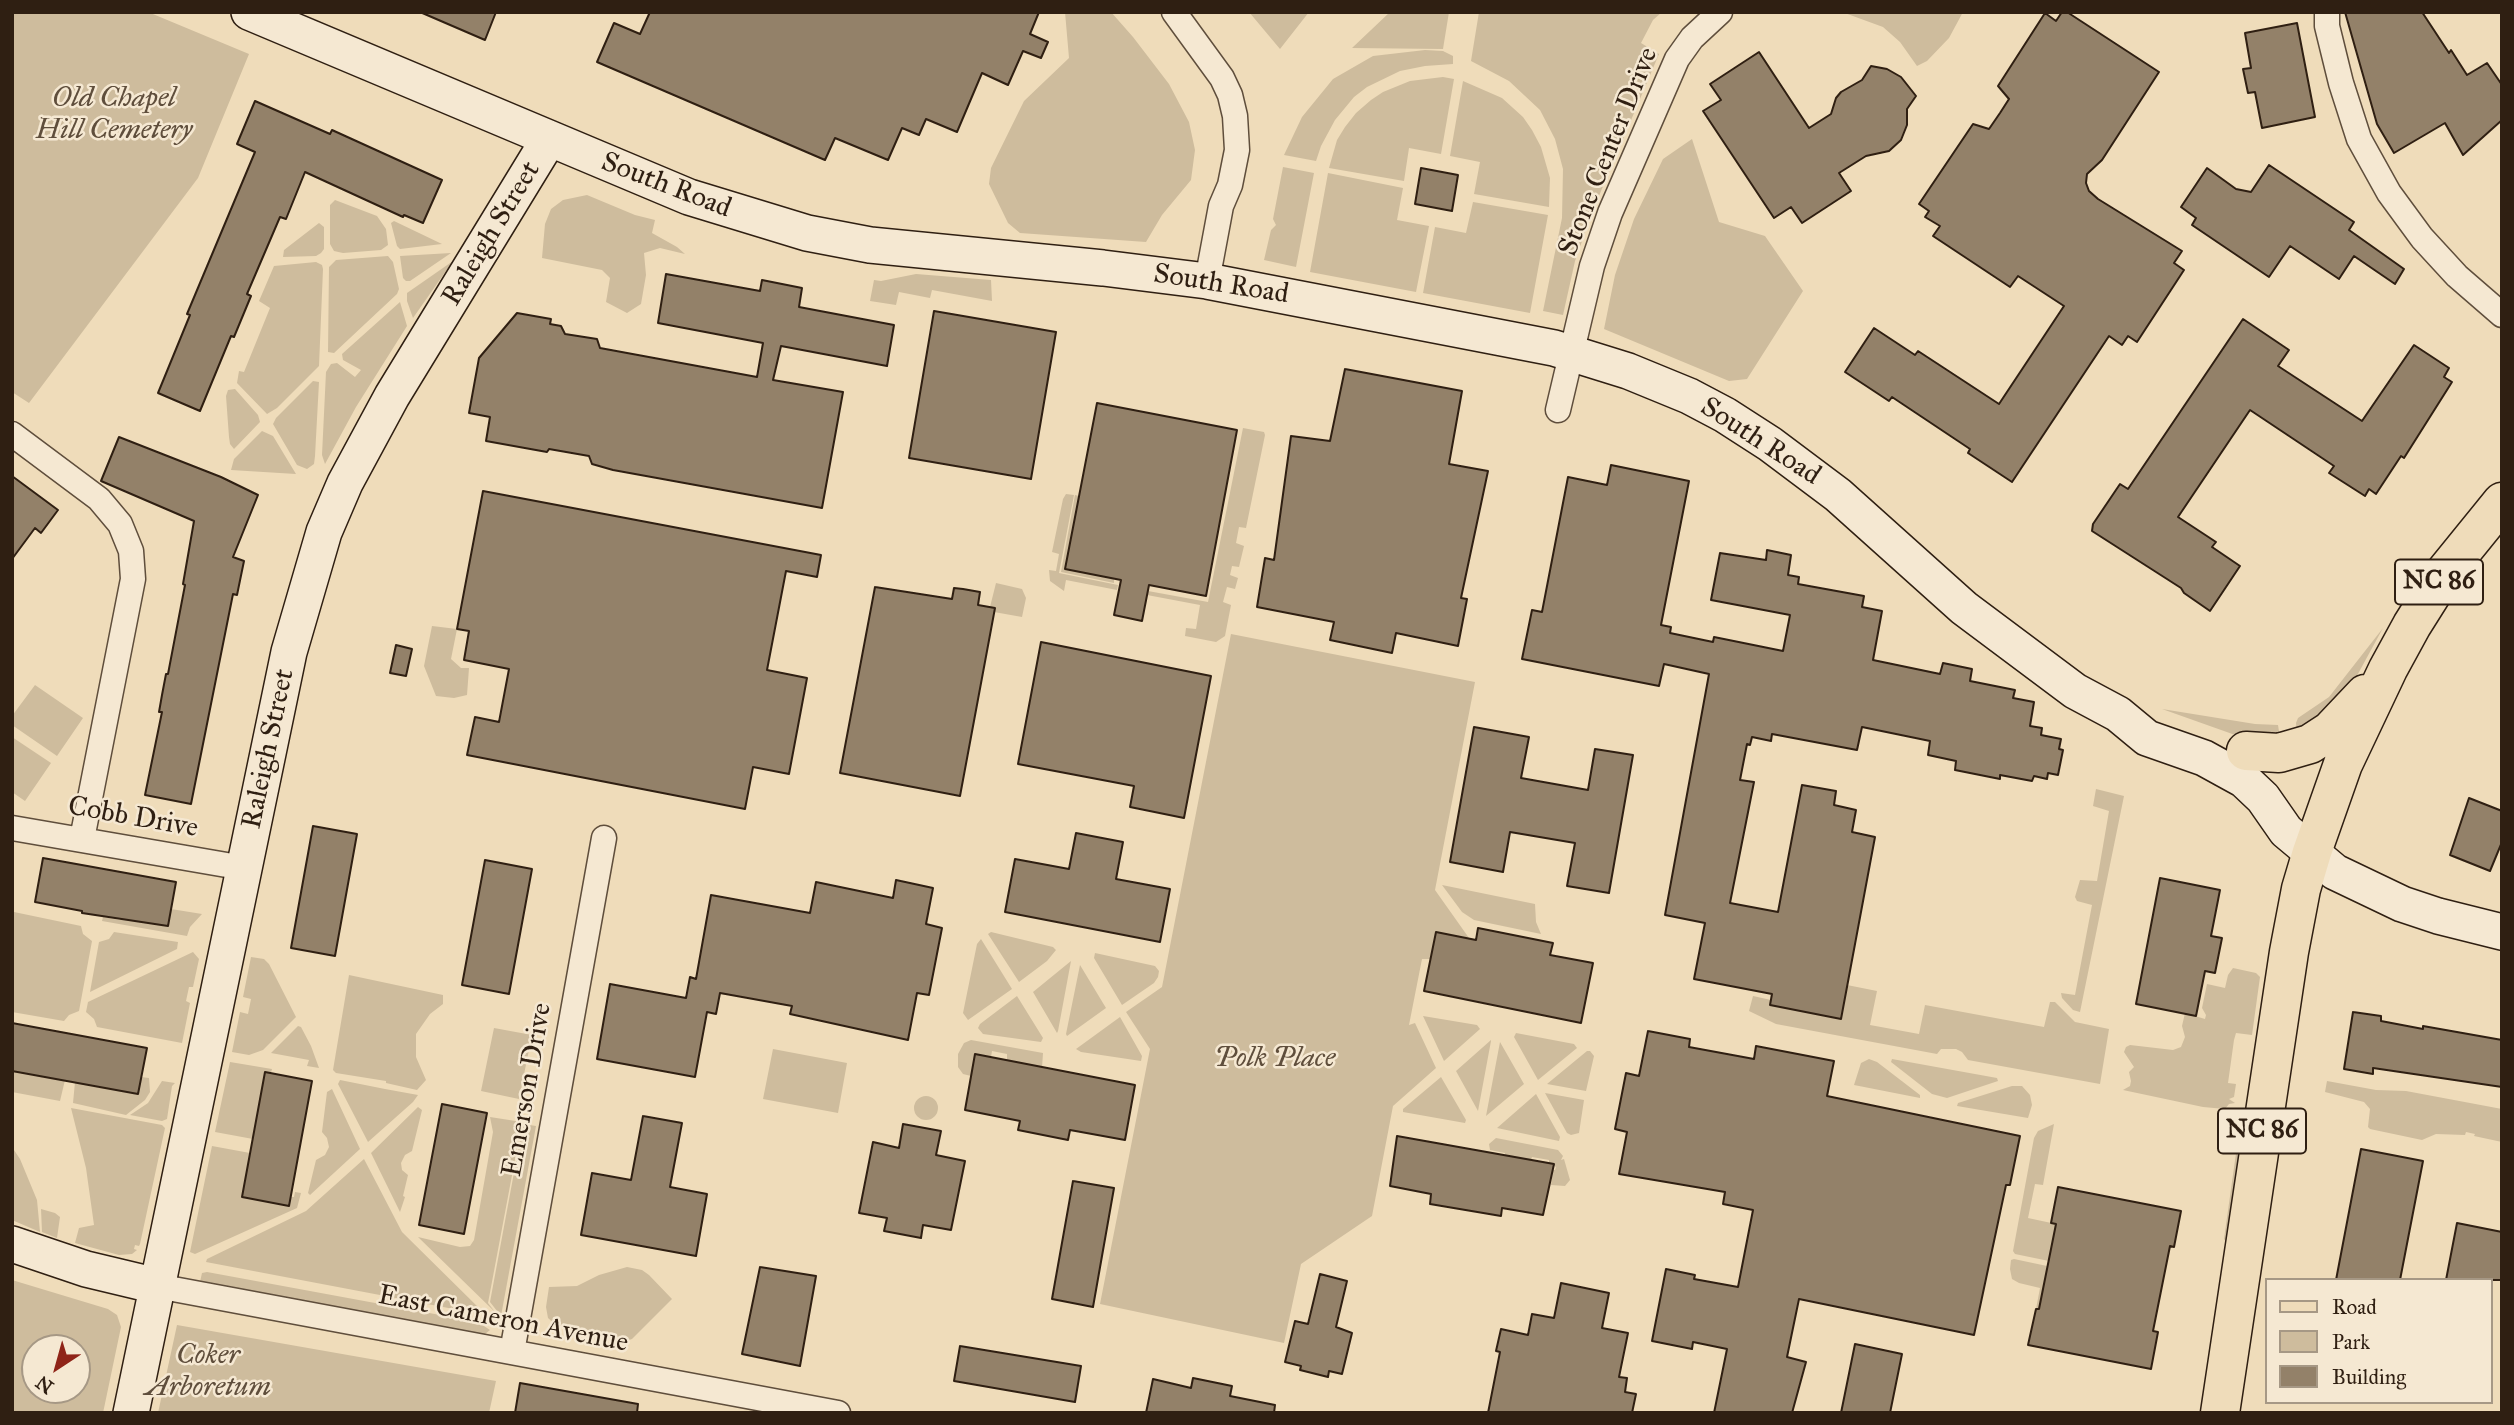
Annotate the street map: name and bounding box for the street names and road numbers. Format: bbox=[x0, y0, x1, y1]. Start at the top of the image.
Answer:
street label: Stone Center Drive bbox=[1552, 43, 1666, 261]
street label: South Road bbox=[596, 146, 736, 226]
street label: Raleigh Street bbox=[436, 156, 548, 312]
street label: South Road bbox=[1151, 258, 1291, 312]
street label: South Road bbox=[1694, 391, 1826, 493]
road number: NC 86 bbox=[2395, 560, 2483, 604]
street label: Raleigh Street bbox=[236, 666, 302, 832]
street label: Cobb Drive bbox=[65, 790, 201, 846]
street label: Emerson Drive bbox=[496, 1000, 560, 1180]
road number: NC 86 bbox=[2218, 1108, 2306, 1154]
street label: East Cameron Avenue bbox=[375, 1279, 631, 1361]

